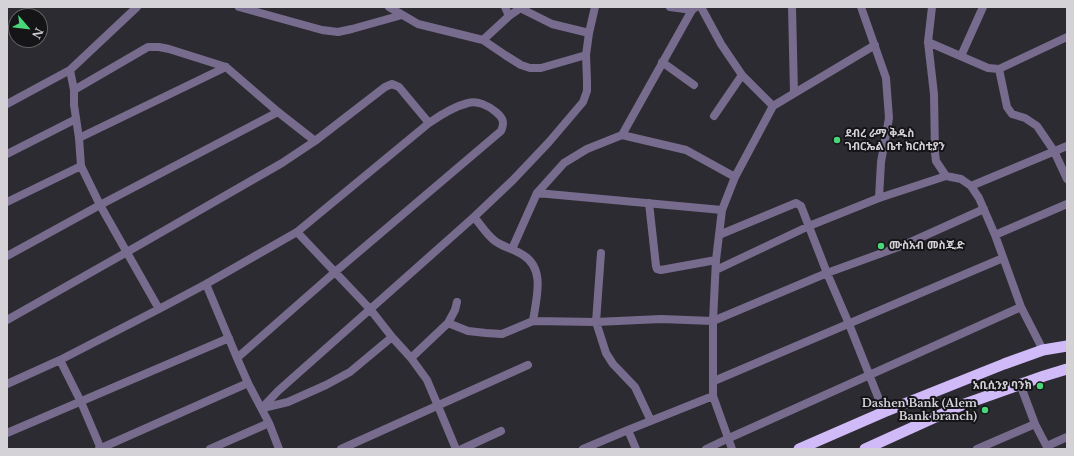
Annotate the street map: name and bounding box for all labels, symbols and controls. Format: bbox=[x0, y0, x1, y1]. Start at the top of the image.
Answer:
north arrow bbox=[8, 8, 48, 48]
text: N bbox=[29, 25, 46, 41]
place label: ደብረ ራማ ቅዱስ ገብርኤል ቤተ ክርስቲያን bbox=[845, 127, 945, 153]
marker: ደብረ ራማ ቅዱስ ገብርኤል ቤተ ክርስቲያን bbox=[832, 135, 842, 145]
place label: ሙስአብ መስጂድ bbox=[889, 239, 965, 253]
marker: ሙስአብ መስጂድ bbox=[876, 241, 886, 251]
place label: አቢሲንያ ባንክ bbox=[973, 379, 1032, 393]
marker: አቢሲንያ ባንክ bbox=[1035, 381, 1045, 391]
place label: Dashen Bank (Alem Bank branch) bbox=[862, 397, 977, 423]
marker: Dashen Bank (Alem Bank branch) bbox=[980, 405, 990, 415]

